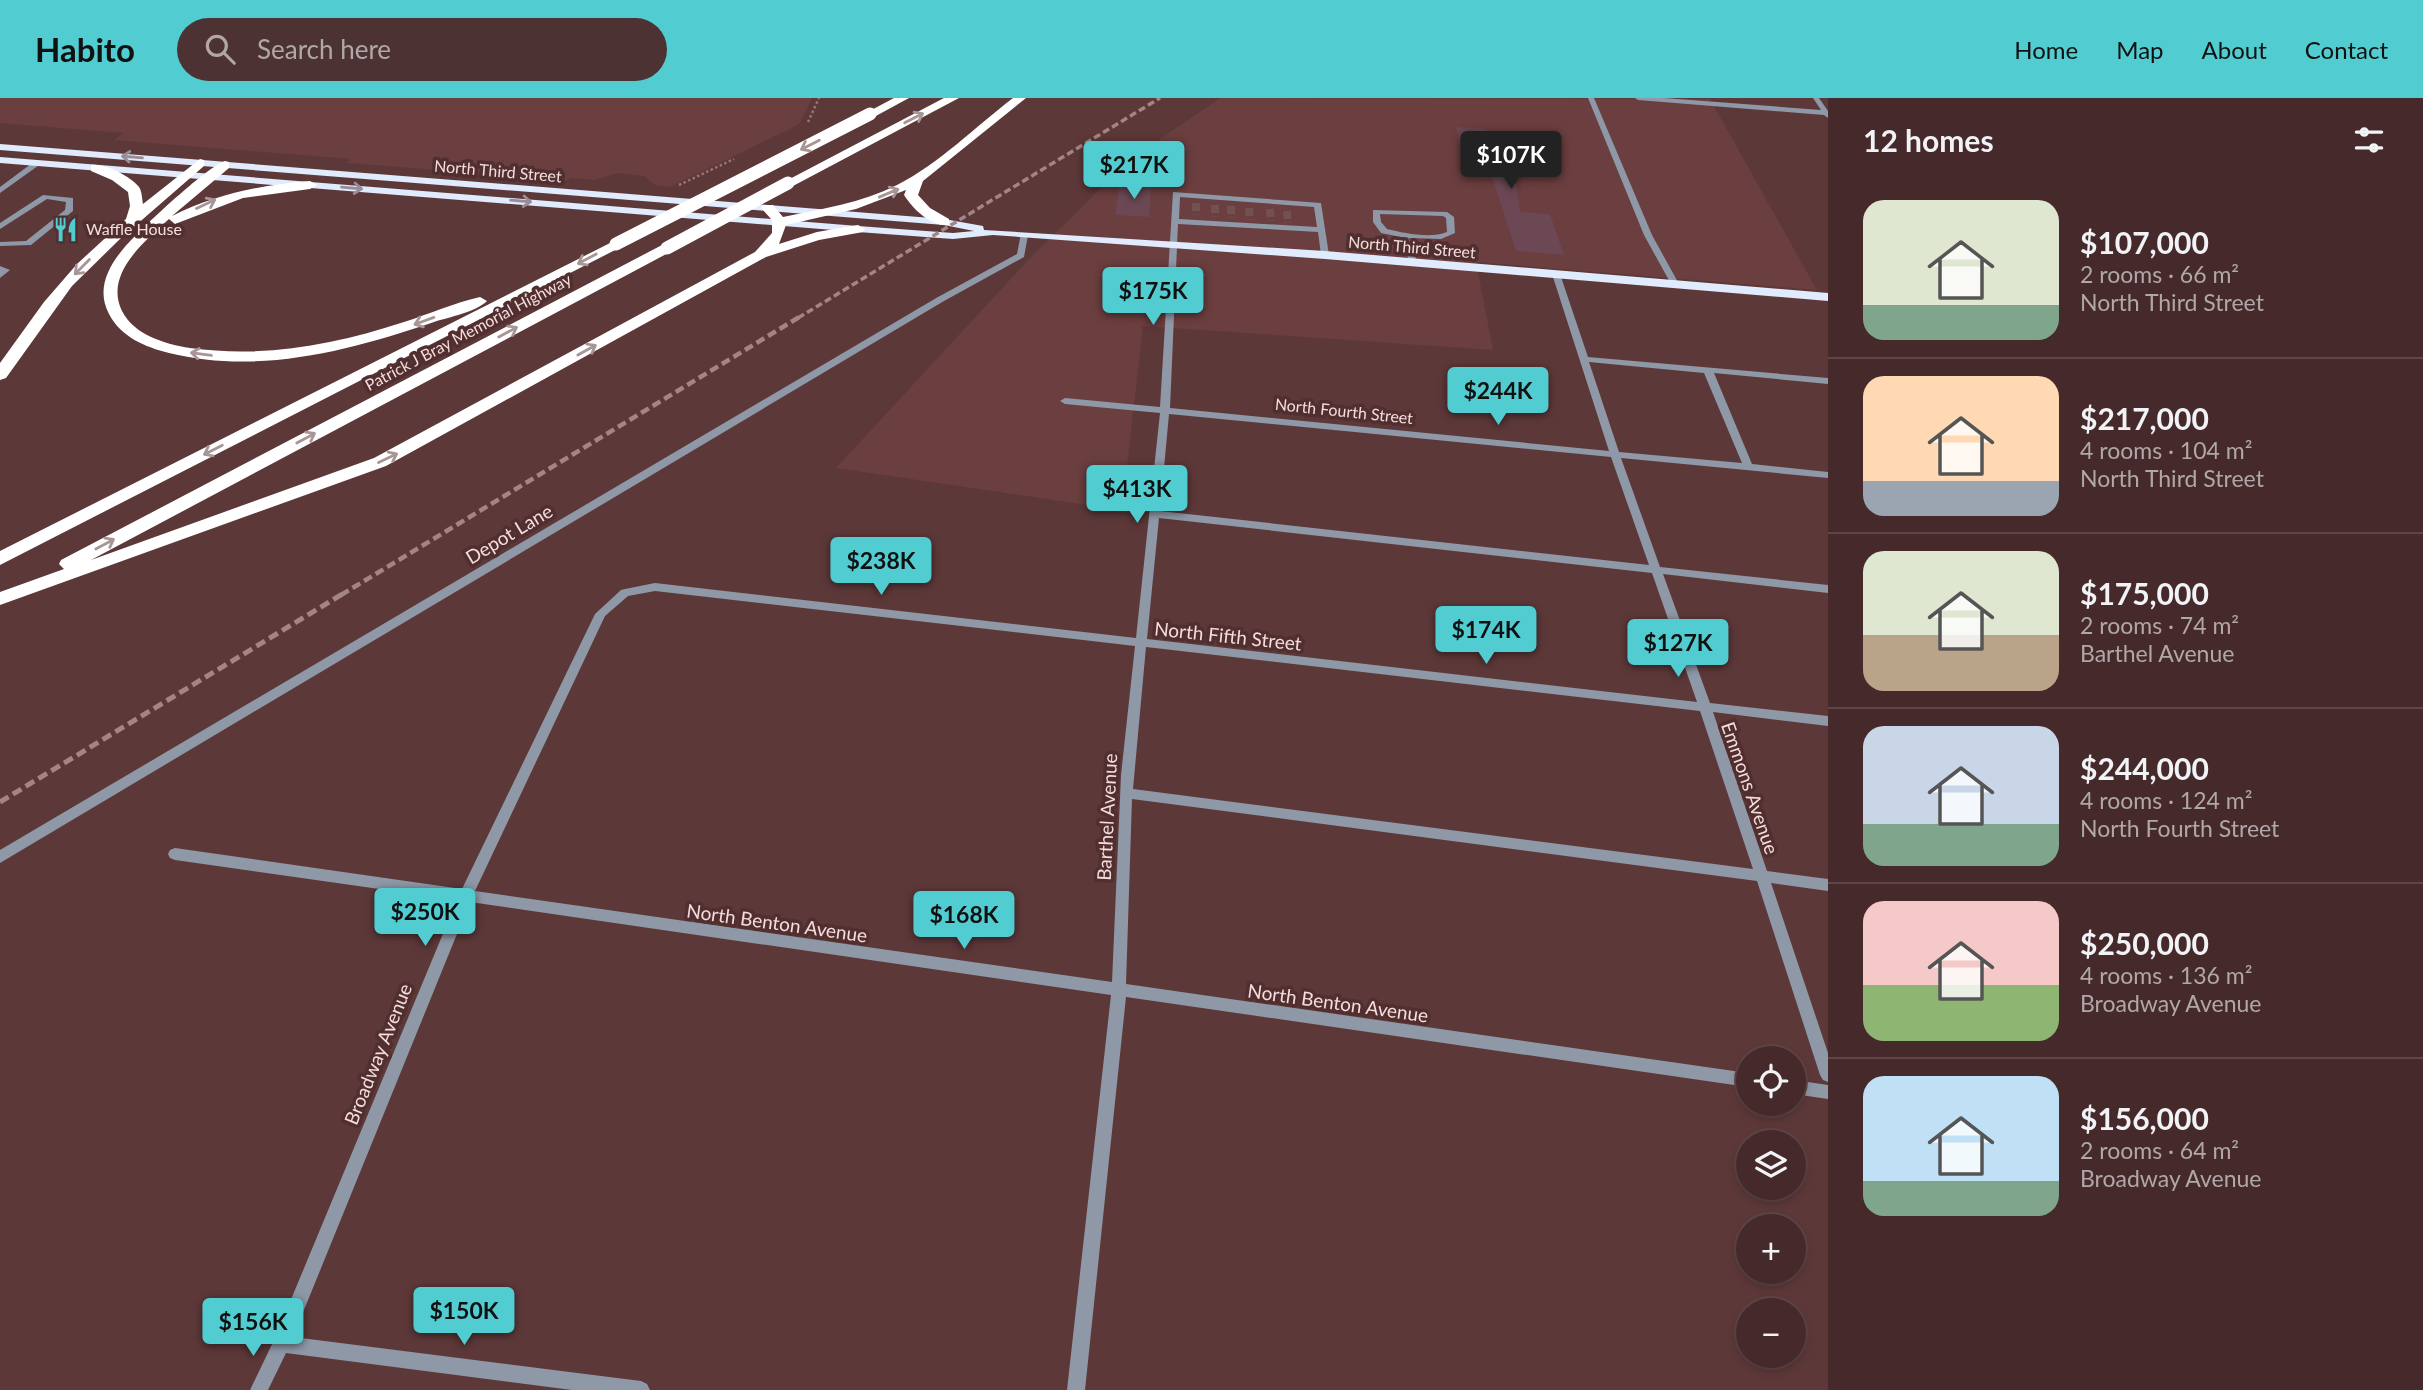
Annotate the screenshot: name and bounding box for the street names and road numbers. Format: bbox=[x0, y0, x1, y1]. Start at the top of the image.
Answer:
street label: North Third Street bbox=[433, 155, 563, 186]
street label: North Third Street bbox=[1347, 231, 1477, 262]
street label: Patrick J Bray Memorial Highway bbox=[361, 269, 575, 394]
street label: North Fourth Street bbox=[1274, 394, 1414, 427]
street label: Depot Lane bbox=[461, 499, 556, 568]
street label: North Fifth Street bbox=[1153, 616, 1303, 655]
street label: Emmons Avenue bbox=[1717, 719, 1784, 857]
street label: Barthel Avenue bbox=[1092, 753, 1121, 881]
street label: North Benton Avenue bbox=[685, 898, 869, 947]
street label: North Benton Avenue bbox=[1246, 978, 1430, 1027]
street label: Broadway Avenue bbox=[339, 980, 416, 1128]

